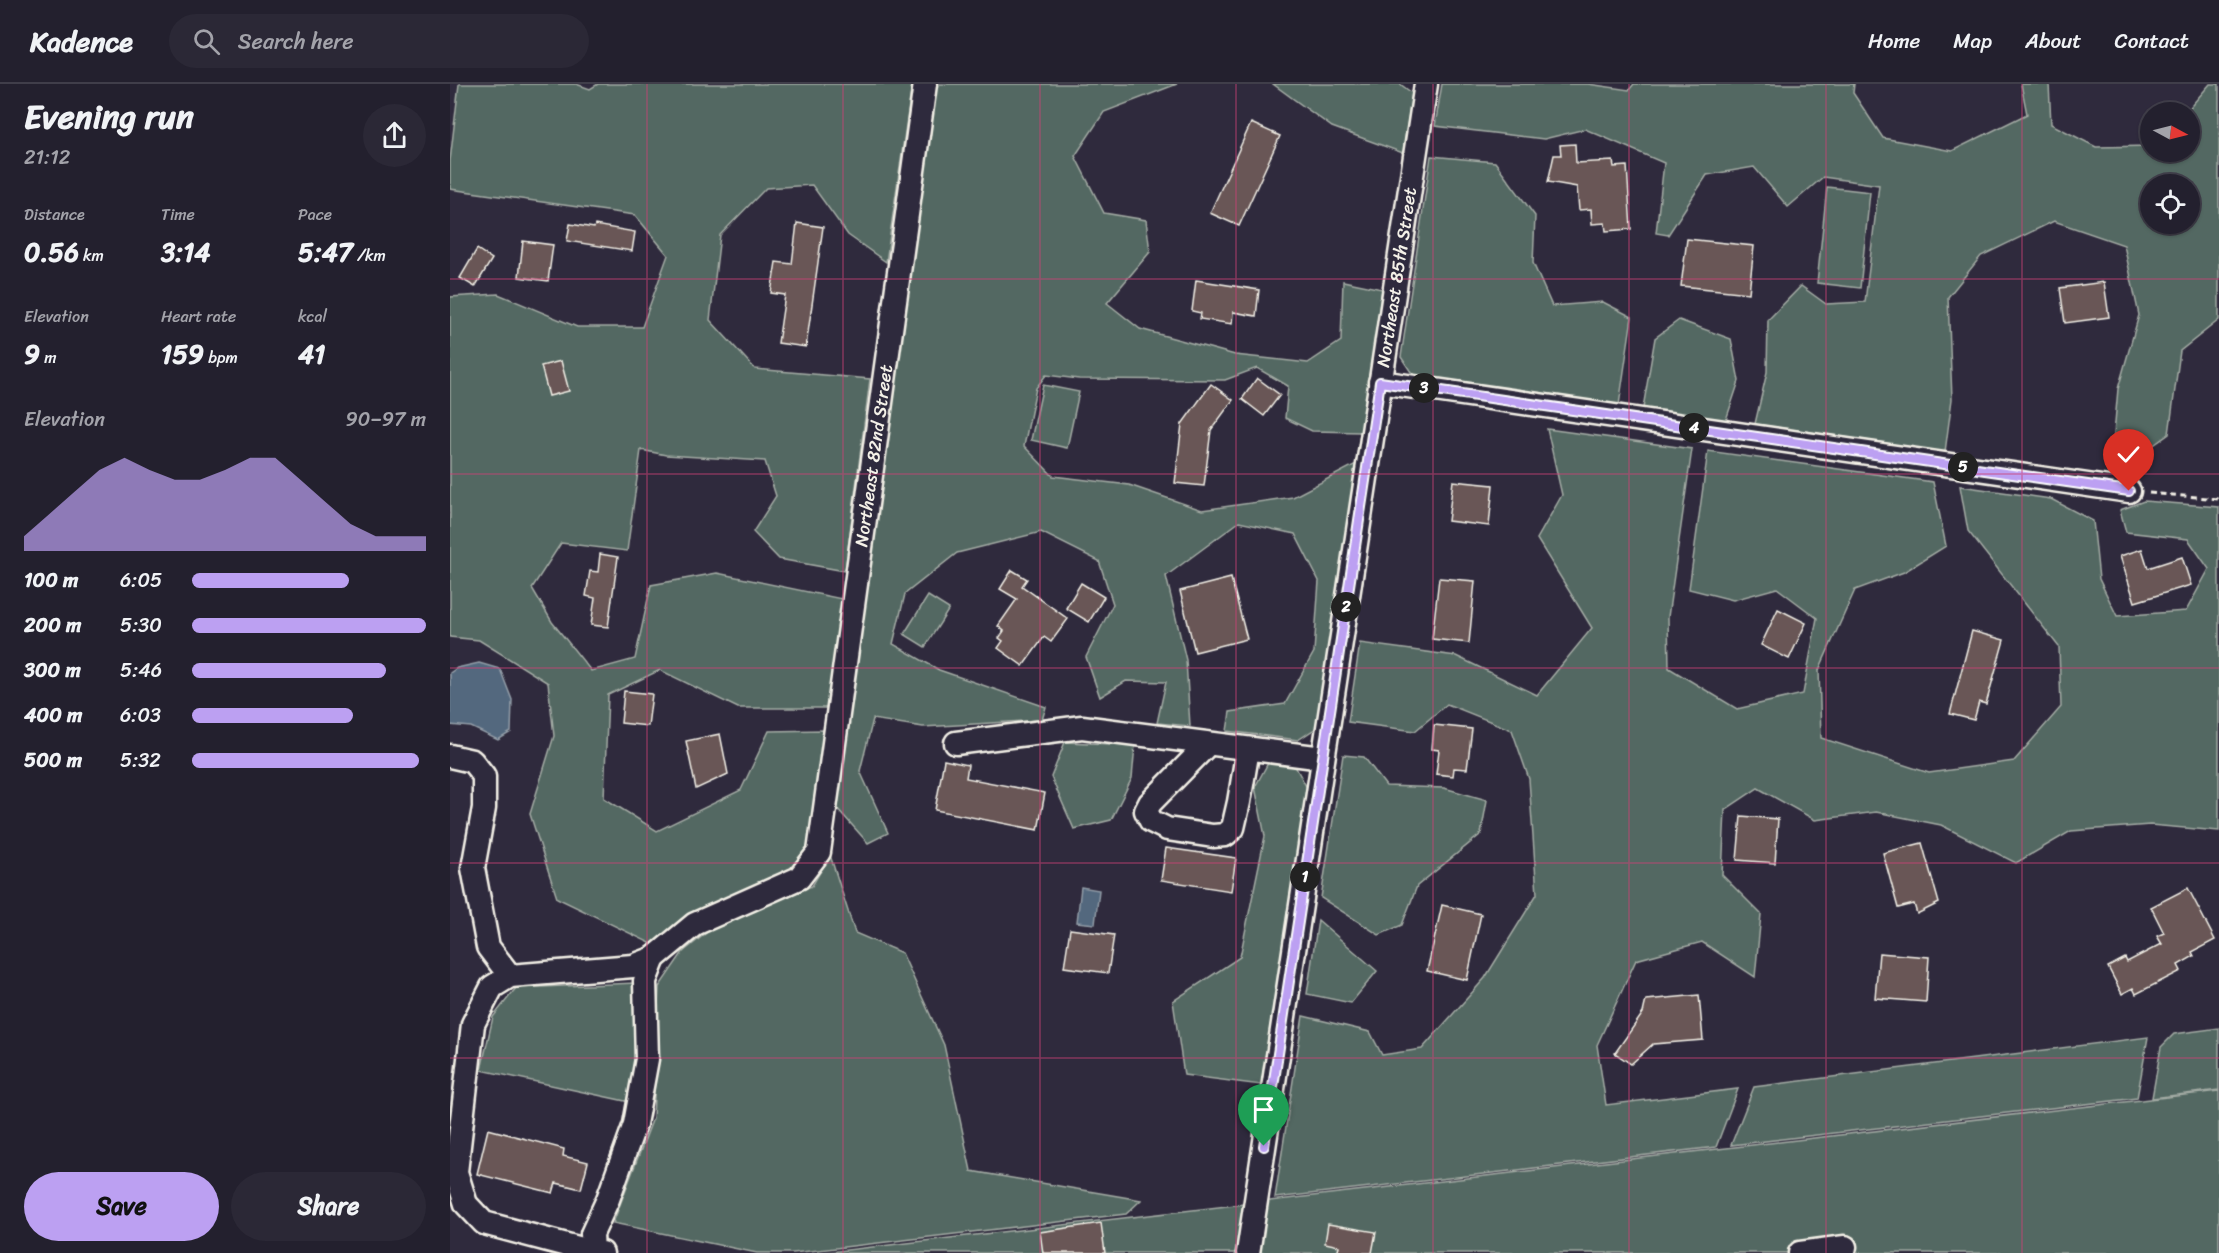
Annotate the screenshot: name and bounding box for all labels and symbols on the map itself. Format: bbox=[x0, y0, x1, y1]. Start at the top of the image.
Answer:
north arrow bbox=[2140, 102, 2200, 162]
street label: Northeast 85th Street bbox=[1367, 185, 1426, 369]
street label: Northeast 82nd Street bbox=[845, 362, 902, 549]
pin: 3 bbox=[1409, 373, 1439, 403]
pin: 4 bbox=[1679, 413, 1709, 443]
pin bbox=[2103, 429, 2154, 491]
pin: 5 bbox=[1948, 452, 1978, 482]
pin: 2 bbox=[1331, 592, 1361, 622]
pin: 1 bbox=[1290, 862, 1320, 892]
pin bbox=[1238, 1084, 1289, 1146]

